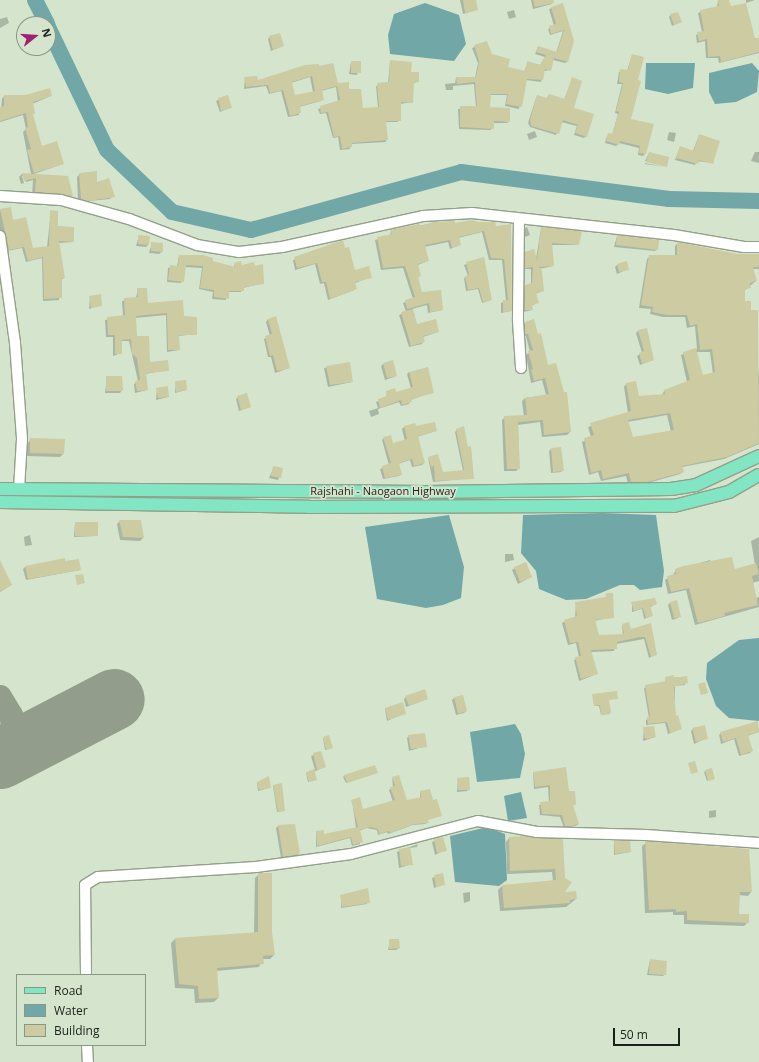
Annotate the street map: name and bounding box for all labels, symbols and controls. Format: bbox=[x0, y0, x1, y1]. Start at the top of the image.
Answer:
north arrow bbox=[16, 16, 56, 56]
text: N bbox=[39, 26, 55, 39]
street label: Rajshahi - Naogaon Highway bbox=[310, 484, 456, 498]
legend bbox=[16, 974, 146, 1046]
text: Road bbox=[54, 982, 83, 999]
text: Water bbox=[54, 1002, 88, 1019]
scale bar bbox=[615, 1020, 682, 1046]
text: Building bbox=[54, 1022, 99, 1039]
text: 50 m bbox=[620, 1026, 648, 1043]

